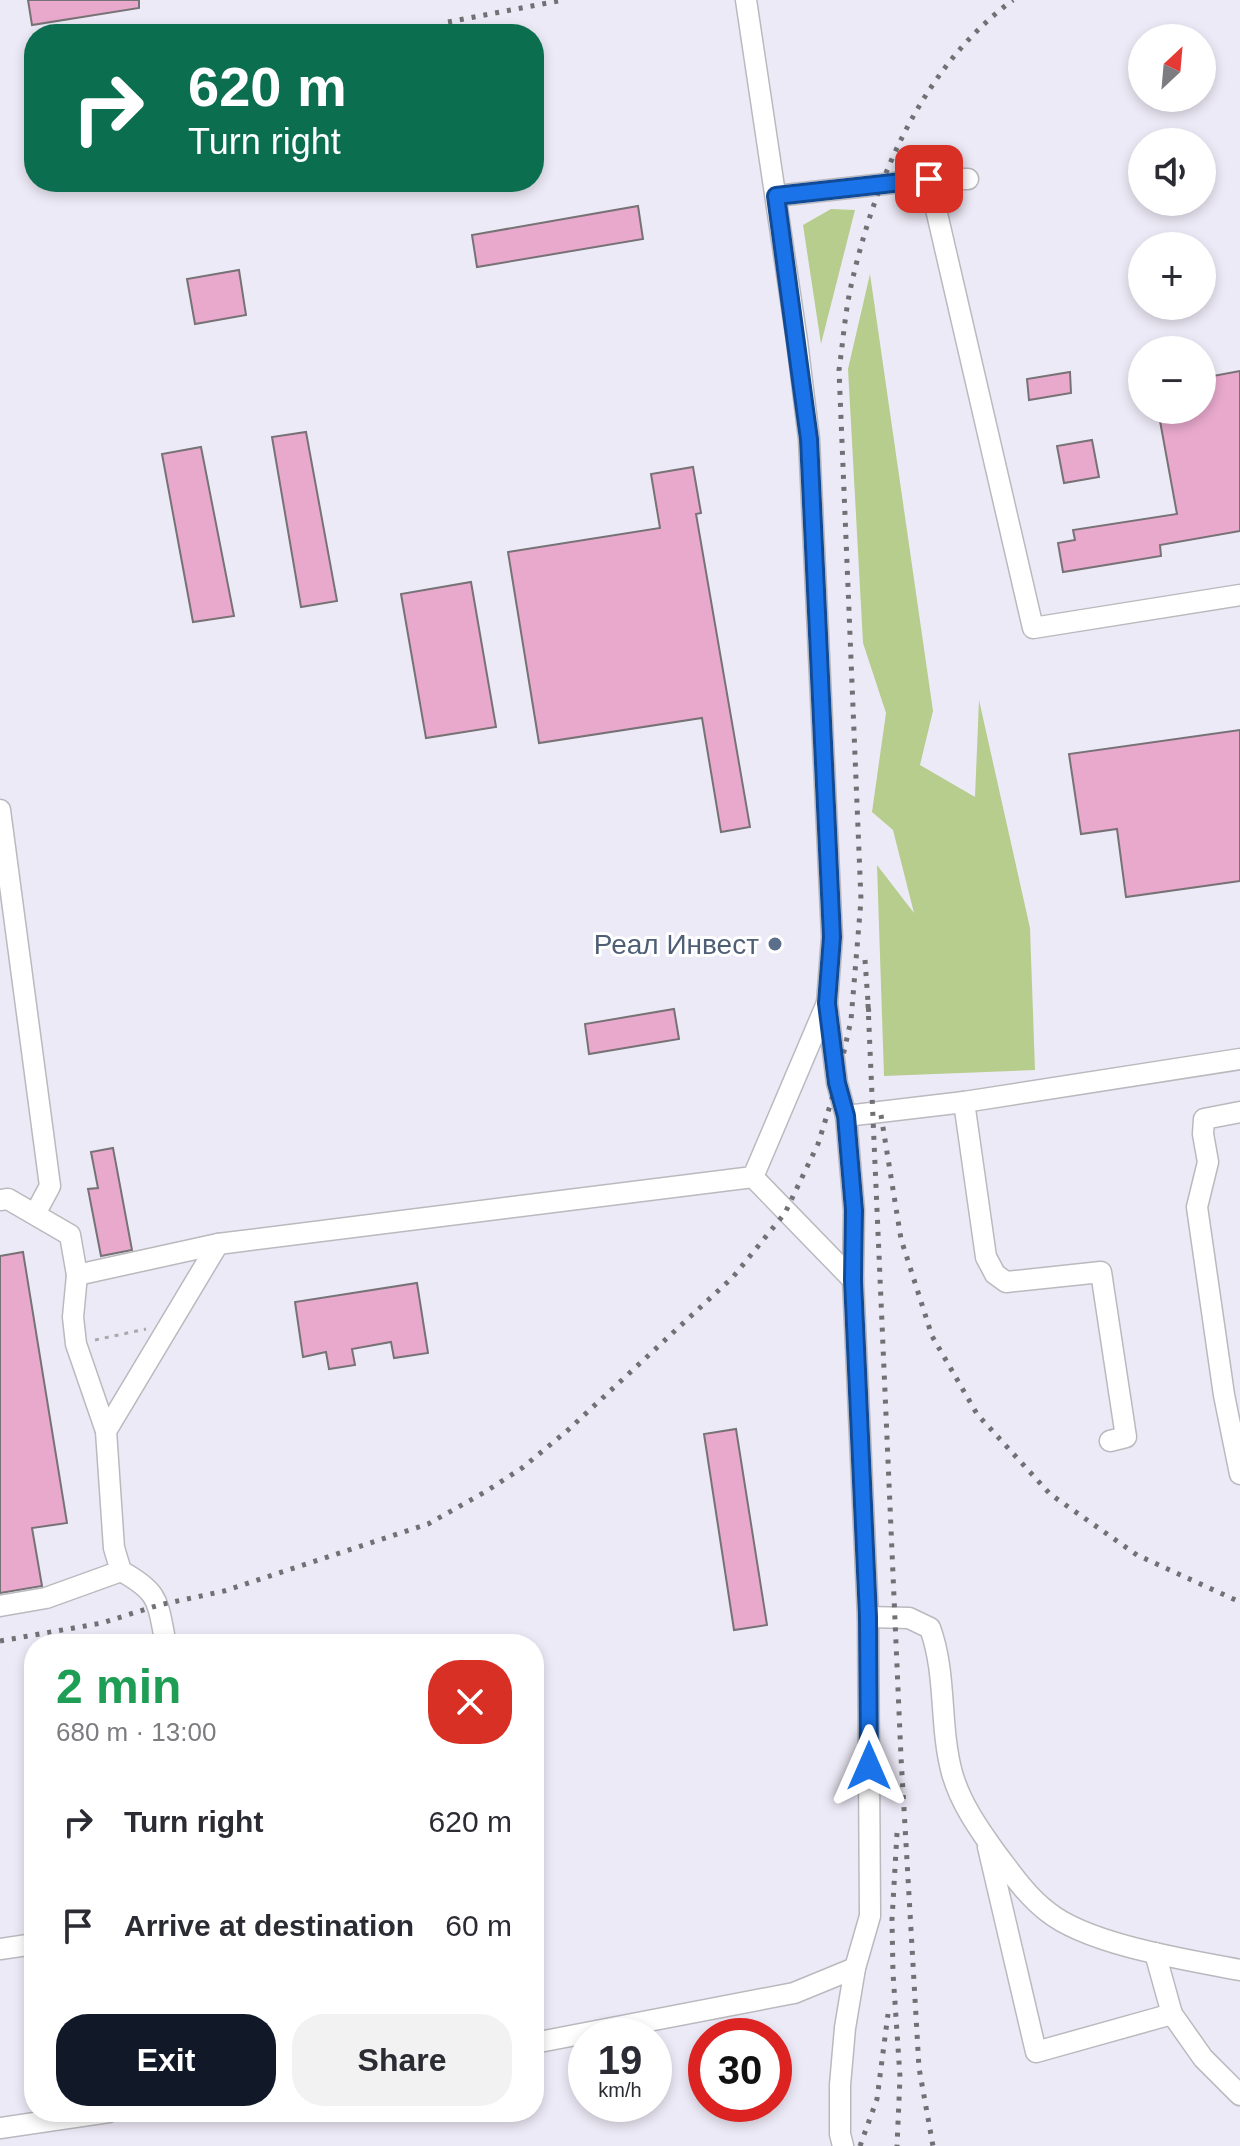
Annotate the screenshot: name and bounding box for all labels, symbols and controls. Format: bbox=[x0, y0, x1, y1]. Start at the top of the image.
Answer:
north arrow bbox=[1128, 24, 1216, 112]
map controls bbox=[1128, 24, 1216, 424]
text: 620 m bbox=[188, 55, 347, 118]
icon: right bbox=[56, 56, 160, 160]
text: Turn right bbox=[188, 121, 341, 162]
button: sound bbox=[1128, 128, 1216, 216]
pin bbox=[895, 145, 963, 213]
icon: arrive bbox=[907, 157, 951, 201]
button: + bbox=[1128, 232, 1216, 320]
button: − bbox=[1128, 336, 1216, 424]
place label: Реал Инвест bbox=[594, 929, 759, 960]
marker: Реал Инвест bbox=[766, 935, 784, 953]
text: 2 min bbox=[56, 1660, 181, 1713]
button: close bbox=[428, 1660, 512, 1744]
text: 680 m · 13:00 bbox=[56, 1717, 216, 1747]
position arrow bbox=[827, 1724, 911, 1808]
icon: right bbox=[56, 1800, 100, 1844]
text: Turn right bbox=[124, 1805, 263, 1838]
text: 620 m bbox=[429, 1805, 512, 1838]
icon: arrive bbox=[56, 1904, 100, 1948]
text: Arrive at destination bbox=[124, 1909, 414, 1942]
text: 60 m bbox=[445, 1909, 512, 1942]
button: Exit bbox=[56, 2014, 276, 2106]
button: Share bbox=[292, 2014, 512, 2106]
speed limit sign: 30 bbox=[688, 2018, 792, 2122]
text: 19 bbox=[598, 2038, 642, 2082]
text: km/h bbox=[598, 2079, 642, 2101]

